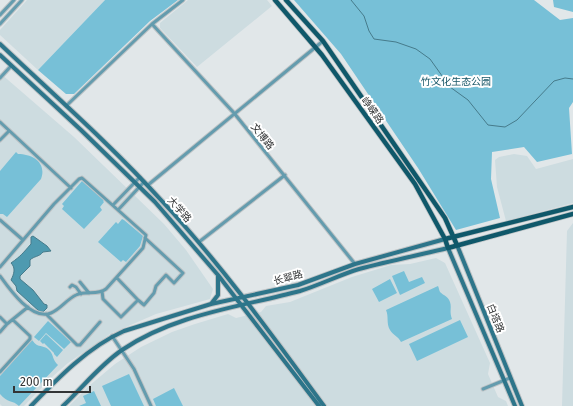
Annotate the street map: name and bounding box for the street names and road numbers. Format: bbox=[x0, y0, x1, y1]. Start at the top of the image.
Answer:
street label: 峥嵘路 bbox=[359, 95, 386, 126]
street label: 文博路 bbox=[248, 121, 276, 152]
street label: 大学路 bbox=[165, 195, 194, 225]
street label: 长翠路 bbox=[272, 268, 304, 288]
street label: 白塔路 bbox=[484, 302, 506, 335]

